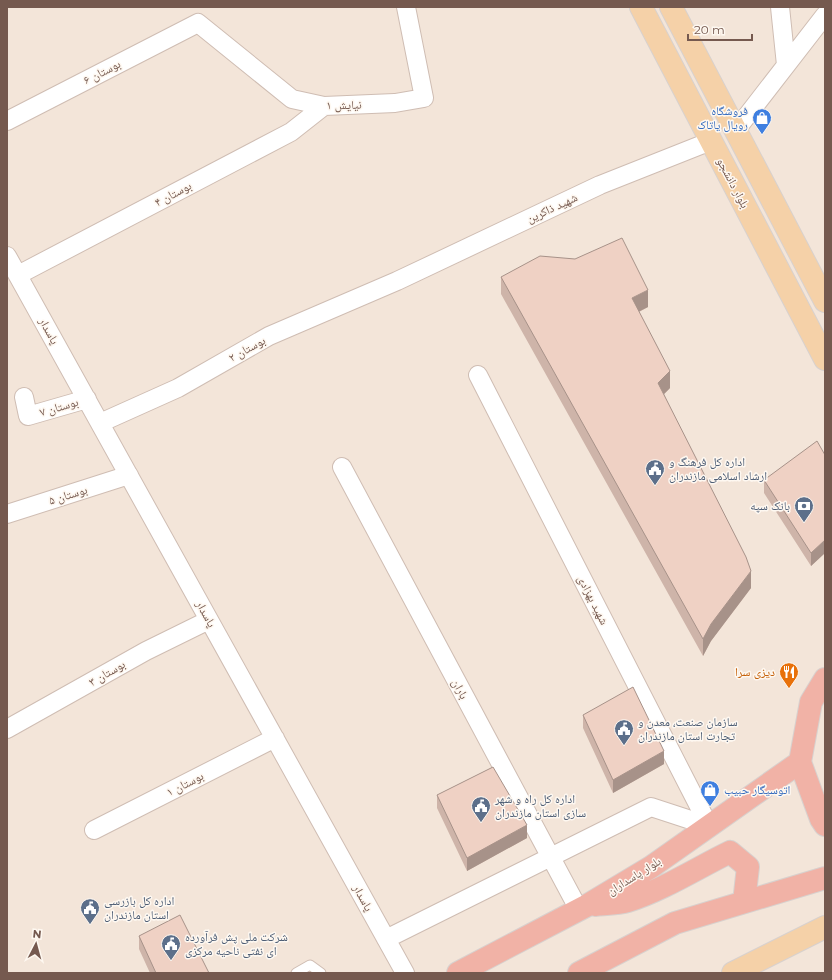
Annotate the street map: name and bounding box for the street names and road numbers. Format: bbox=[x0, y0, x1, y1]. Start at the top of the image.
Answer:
street label: بوستان ۶ bbox=[81, 56, 123, 88]
street label: نیایش ۱ bbox=[326, 97, 362, 113]
street label: بلوار دانشجو bbox=[714, 155, 753, 211]
street label: بوستان ۴ bbox=[152, 178, 194, 210]
street label: شهید ذاکرین bbox=[524, 189, 580, 226]
street label: پاسدار bbox=[35, 314, 63, 347]
street label: بوستان ۲ bbox=[226, 332, 268, 365]
street label: بوستان ۷ bbox=[38, 394, 80, 420]
street label: بوستان ۵ bbox=[47, 482, 89, 508]
street label: شهید بهزادی bbox=[574, 572, 612, 627]
street label: پاسدار bbox=[192, 597, 220, 630]
street label: بوستان ۳ bbox=[86, 656, 128, 689]
street label: باران bbox=[449, 676, 472, 702]
street label: بوستان ۱ bbox=[164, 768, 206, 800]
street label: بلوار پاسداران bbox=[604, 853, 664, 898]
street label: پاسدار bbox=[349, 881, 377, 914]

